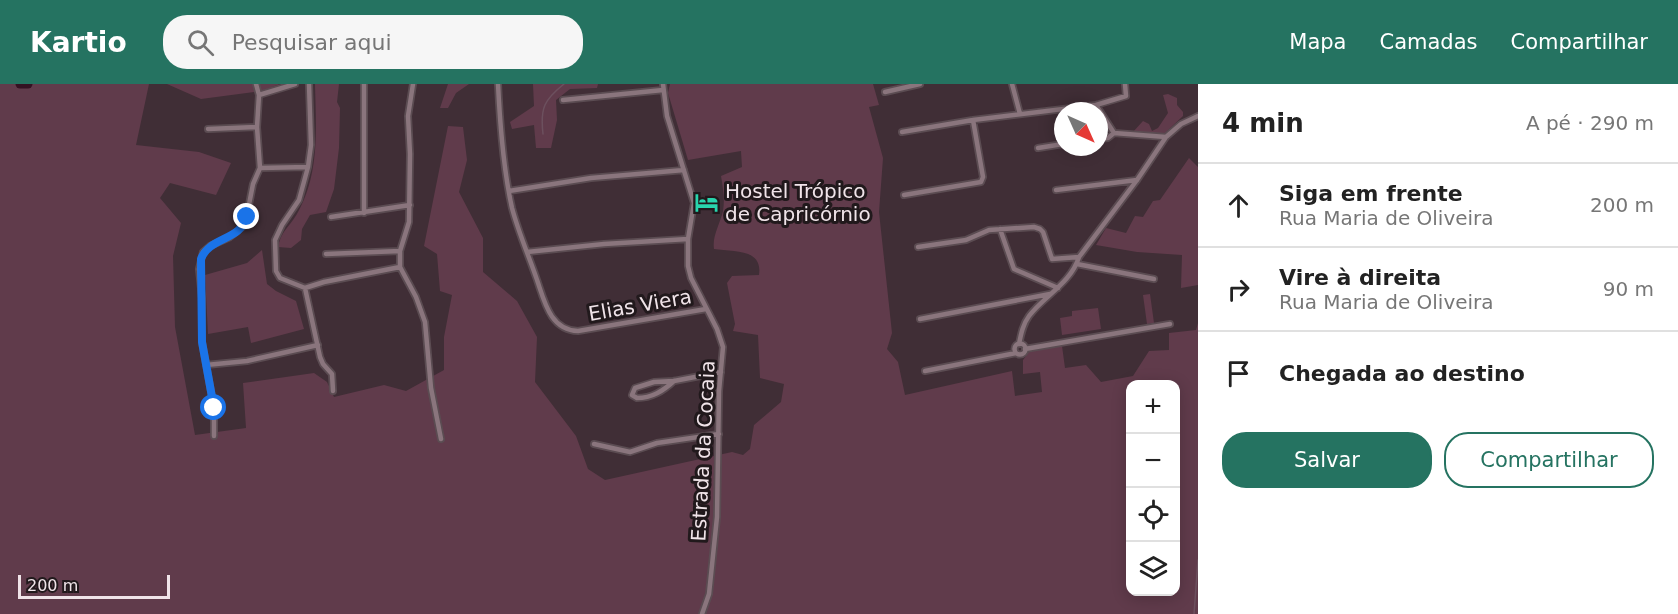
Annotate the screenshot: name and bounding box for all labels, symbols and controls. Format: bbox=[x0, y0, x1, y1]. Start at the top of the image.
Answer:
search box bbox=[163, 15, 583, 69]
text: Kartio bbox=[30, 26, 127, 59]
icon: search bbox=[184, 26, 217, 59]
text: Pesquisar aqui bbox=[232, 30, 392, 55]
text: Mapa bbox=[1289, 30, 1346, 54]
text: Camadas bbox=[1379, 30, 1477, 54]
text: Compartilhar bbox=[1510, 30, 1648, 54]
north arrow bbox=[1054, 102, 1108, 156]
text: 4 min bbox=[1222, 108, 1304, 138]
text: A pé · 290 m bbox=[1526, 111, 1654, 135]
place label: Hostel Trópico de Capricórnio bbox=[725, 179, 871, 226]
text: Siga em frente bbox=[1279, 181, 1463, 206]
icon: ahead bbox=[1222, 189, 1255, 222]
hotel icon: Hostel Trópico de Capricórnio bbox=[694, 190, 720, 216]
text: 200 m bbox=[1590, 193, 1654, 217]
route end bbox=[233, 203, 259, 229]
text: Rua Maria de Oliveira bbox=[1279, 206, 1494, 230]
text: Vire à direita bbox=[1279, 265, 1441, 290]
icon: right bbox=[1222, 273, 1255, 306]
text: 90 m bbox=[1603, 277, 1654, 301]
street label: Elias Viera bbox=[587, 284, 693, 326]
text: Rua Maria de Oliveira bbox=[1279, 290, 1494, 314]
icon: arrive bbox=[1222, 357, 1255, 390]
street label: Estrada da Cocaia bbox=[686, 360, 720, 542]
text: Chegada ao destino bbox=[1279, 361, 1525, 386]
map controls bbox=[1126, 380, 1180, 596]
button: + bbox=[1126, 380, 1180, 434]
route start bbox=[200, 394, 226, 420]
button: Salvar bbox=[1222, 432, 1432, 488]
button: Compartilhar bbox=[1444, 432, 1654, 488]
button: − bbox=[1126, 434, 1180, 488]
button: locate bbox=[1126, 488, 1180, 542]
button: layers bbox=[1126, 542, 1180, 596]
scale bar bbox=[18, 572, 170, 600]
text: 200 m bbox=[27, 576, 78, 595]

